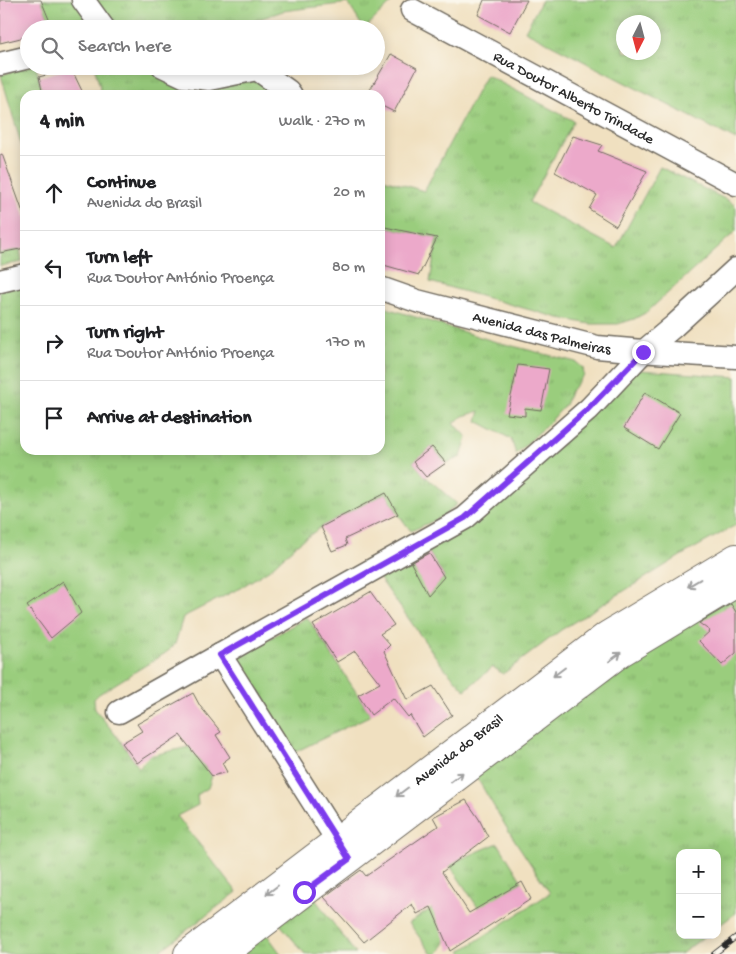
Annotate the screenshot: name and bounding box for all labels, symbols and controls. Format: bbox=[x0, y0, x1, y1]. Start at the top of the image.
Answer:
north arrow bbox=[616, 15, 661, 60]
search box bbox=[20, 20, 385, 75]
icon: search bbox=[38, 34, 66, 62]
text: Search here bbox=[78, 36, 172, 59]
street label: Rua Doutor Alberto Trindade bbox=[490, 48, 657, 149]
text: 4 min bbox=[40, 110, 84, 135]
text: Walk · 270 m bbox=[279, 113, 365, 132]
text: Continue bbox=[87, 172, 156, 195]
icon: ahead bbox=[40, 179, 68, 207]
text: 20 m bbox=[333, 184, 365, 203]
text: Avenida do Brasil bbox=[87, 195, 202, 214]
text: Turn left bbox=[87, 247, 151, 270]
icon: left bbox=[40, 254, 68, 282]
text: 80 m bbox=[332, 259, 365, 278]
text: Rua Doutor António Proença bbox=[87, 270, 274, 289]
street label: Avenida das Palmeiras bbox=[471, 309, 612, 359]
text: Turn right bbox=[87, 322, 163, 345]
icon: right bbox=[40, 329, 68, 357]
text: 170 m bbox=[326, 334, 365, 353]
route end bbox=[632, 341, 655, 364]
text: Rua Doutor António Proença bbox=[87, 345, 274, 364]
icon: arrive bbox=[40, 404, 68, 432]
text: Arrive at destination bbox=[87, 407, 251, 430]
one-way arrow bbox=[688, 578, 702, 588]
one-way arrow bbox=[608, 652, 622, 662]
one-way arrow bbox=[553, 667, 566, 678]
street label: Avenida do Brasil bbox=[411, 711, 508, 790]
one-way arrow bbox=[450, 771, 463, 782]
one-way arrow bbox=[395, 786, 408, 797]
map controls bbox=[676, 849, 721, 939]
button: + bbox=[676, 849, 721, 894]
route start bbox=[293, 881, 316, 904]
one-way arrow bbox=[265, 885, 279, 895]
button: − bbox=[676, 894, 721, 939]

